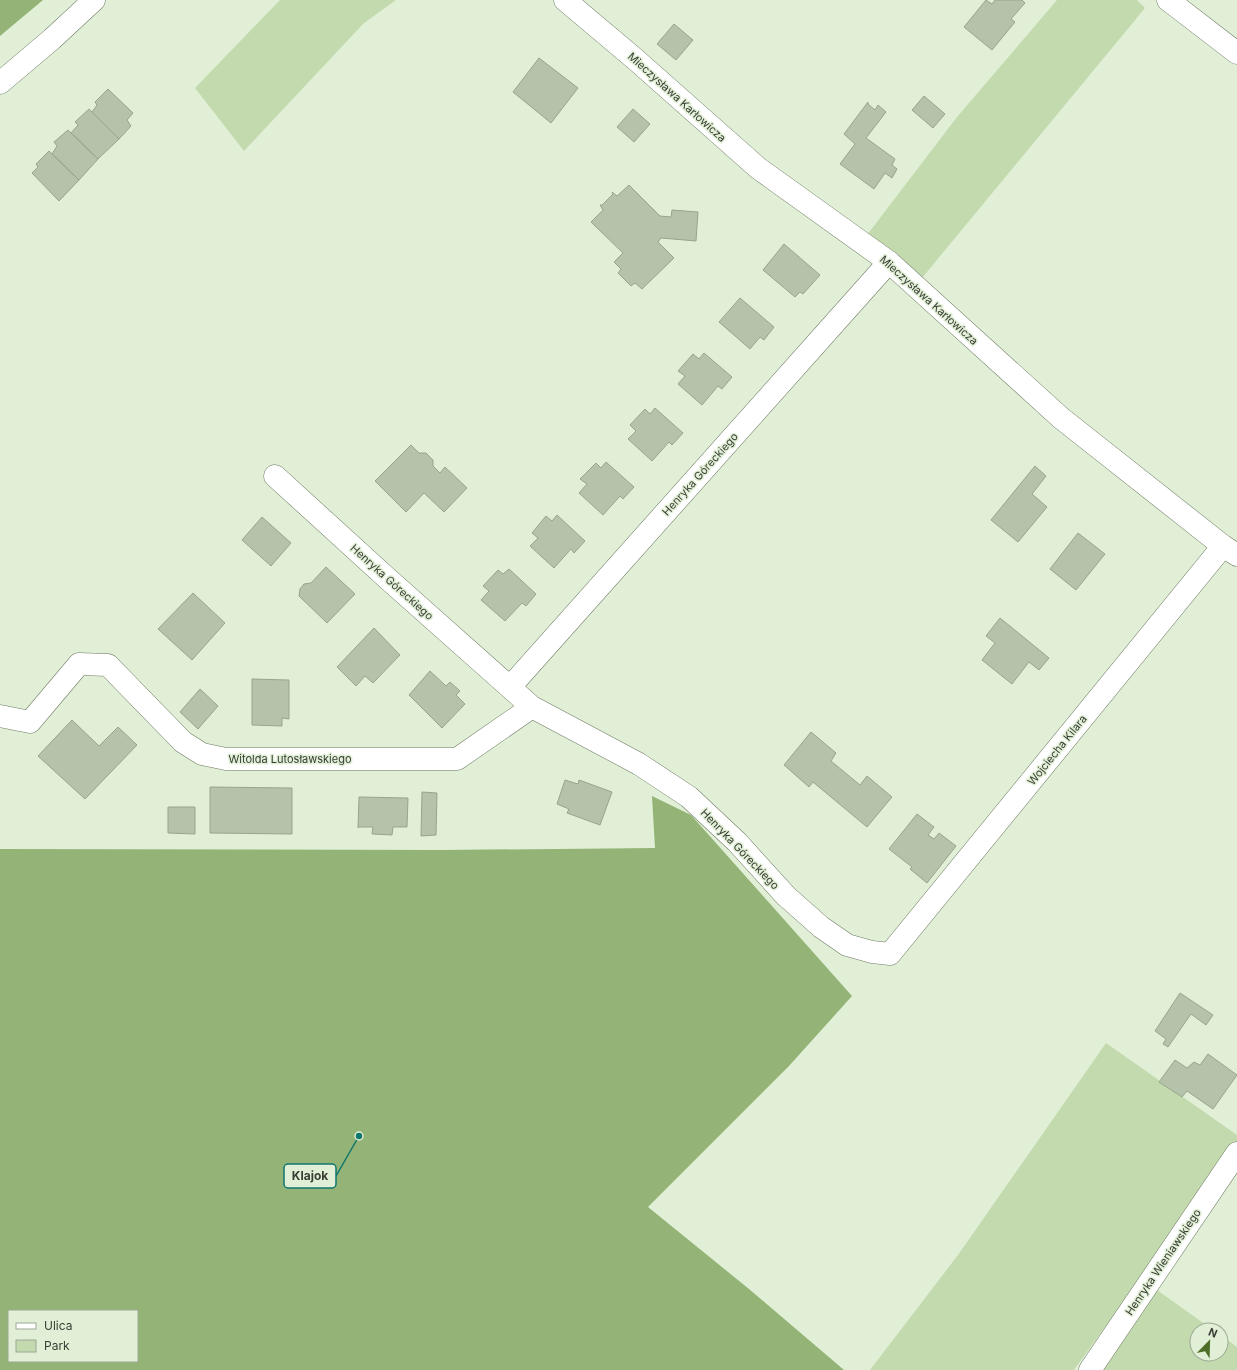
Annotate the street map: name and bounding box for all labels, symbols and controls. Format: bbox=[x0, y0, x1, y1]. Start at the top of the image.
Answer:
street label: Mieczysława Karłowicza bbox=[625, 49, 729, 145]
street label: Mieczysława Karłowicza bbox=[877, 252, 981, 348]
street label: Henryka Góreckiego bbox=[659, 429, 741, 518]
street label: Henryka Góreckiego bbox=[348, 541, 437, 623]
street label: Wojciecha Kilara bbox=[1024, 712, 1090, 788]
street label: Witolda Lutosławskiego bbox=[229, 752, 352, 766]
street label: Henryka Góreckiego bbox=[698, 806, 782, 893]
callout: Klajok bbox=[284, 1164, 336, 1188]
text: Klajok bbox=[292, 1168, 328, 1183]
street label: Henryka Wieniawskiego bbox=[1122, 1206, 1204, 1318]
legend bbox=[8, 1310, 138, 1362]
text: Ulica bbox=[44, 1318, 72, 1333]
north arrow bbox=[1189, 1322, 1229, 1362]
text: N bbox=[1206, 1325, 1220, 1341]
text: Park bbox=[44, 1338, 70, 1353]

